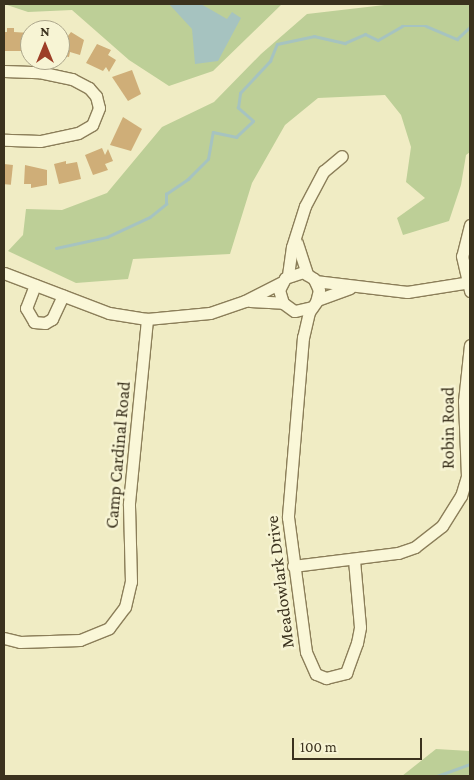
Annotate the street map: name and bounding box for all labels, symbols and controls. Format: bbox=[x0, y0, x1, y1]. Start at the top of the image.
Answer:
north arrow bbox=[20, 20, 70, 70]
text: N bbox=[40, 23, 50, 39]
street label: Camp Cardinal Road bbox=[101, 380, 135, 530]
street label: Robin Road bbox=[437, 387, 459, 469]
street label: Meadowlark Drive bbox=[261, 515, 299, 649]
scale bar bbox=[294, 728, 424, 760]
text: 100 m bbox=[300, 739, 337, 755]

